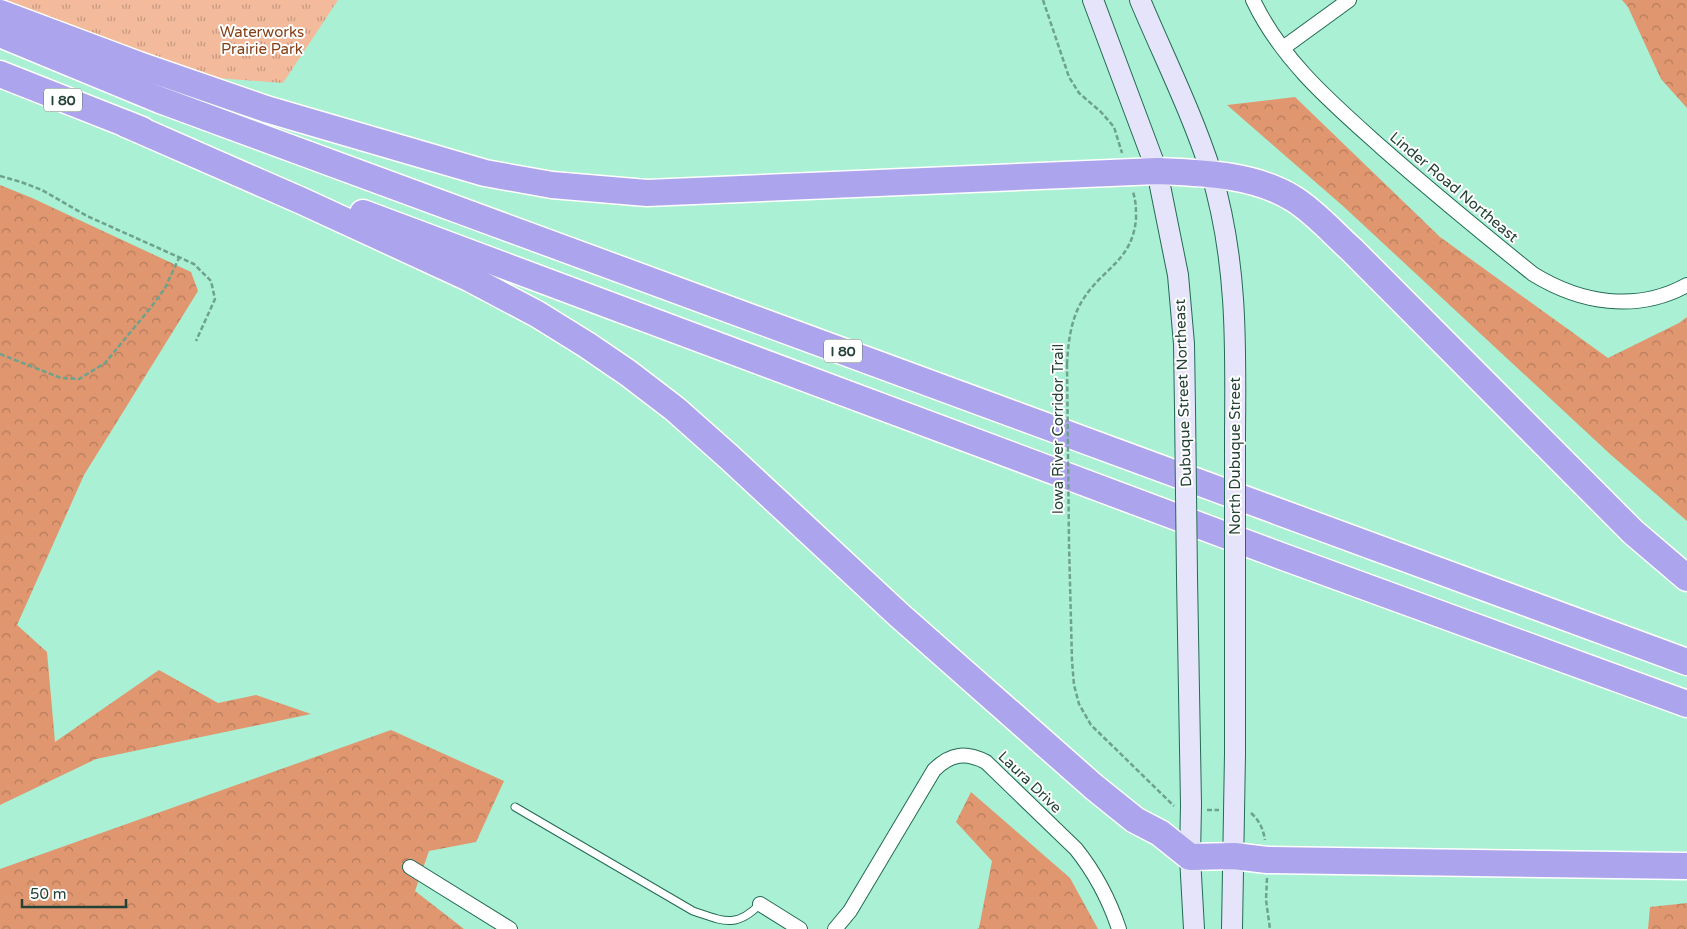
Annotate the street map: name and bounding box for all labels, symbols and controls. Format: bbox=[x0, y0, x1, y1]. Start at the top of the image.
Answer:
park label: Waterworks Prairie Park bbox=[220, 23, 304, 58]
road number: I 80 bbox=[44, 88, 82, 112]
street label: Linder Road Northeast bbox=[1386, 128, 1522, 246]
street label: Dubuque Street Northeast bbox=[1171, 298, 1195, 487]
road number: I 80 bbox=[824, 340, 862, 362]
street label: Iowa River Corridor Trail bbox=[1049, 344, 1067, 514]
street label: North Dubuque Street bbox=[1226, 377, 1244, 535]
street label: Laura Drive bbox=[995, 747, 1065, 817]
scale bar bbox=[22, 876, 126, 908]
text: 50 m bbox=[30, 885, 67, 903]

